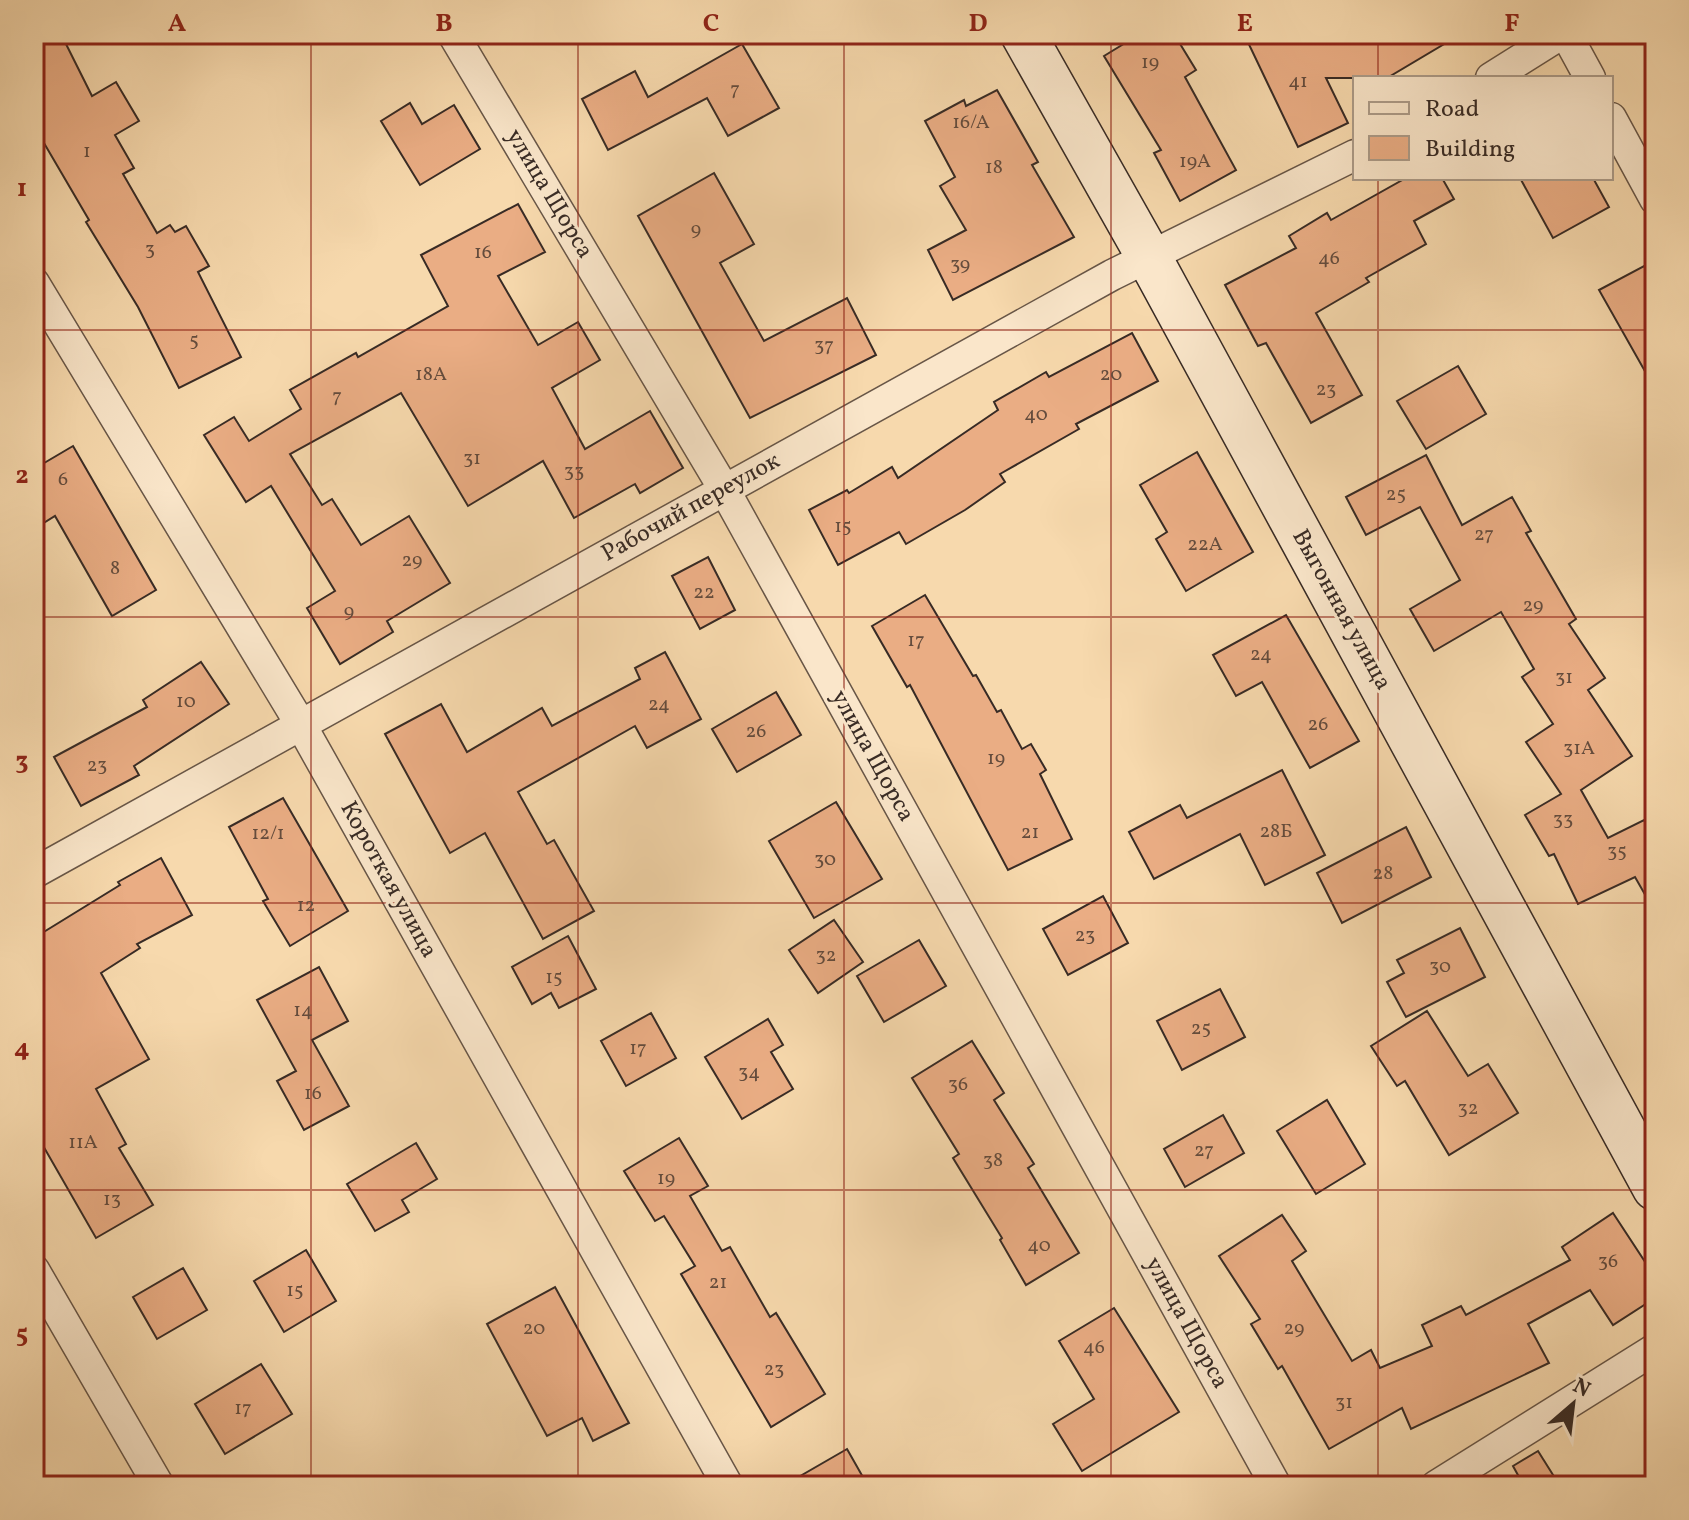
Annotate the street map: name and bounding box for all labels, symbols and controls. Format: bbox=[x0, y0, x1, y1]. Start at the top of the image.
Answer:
text: A bbox=[168, 6, 187, 42]
text: B bbox=[435, 6, 453, 42]
text: C bbox=[703, 6, 719, 42]
text: D bbox=[968, 6, 988, 42]
text: E bbox=[1237, 6, 1253, 42]
text: F bbox=[1504, 6, 1520, 42]
house number: 19 bbox=[1141, 49, 1159, 77]
house number: 41 bbox=[1288, 68, 1308, 96]
house number: 7 bbox=[730, 76, 740, 104]
legend bbox=[1353, 76, 1613, 180]
text: Road bbox=[1425, 93, 1479, 127]
house number: 16/А bbox=[952, 109, 990, 137]
street label: улица Щорса bbox=[497, 123, 601, 265]
text: Building bbox=[1425, 133, 1515, 167]
house number: 1 bbox=[83, 138, 91, 166]
house number: 19А bbox=[1179, 148, 1211, 176]
house number: 18 bbox=[985, 154, 1003, 182]
text: 1 bbox=[17, 171, 27, 207]
house number: 9 bbox=[691, 216, 701, 244]
house number: 3 bbox=[145, 236, 155, 264]
house number: 16 bbox=[474, 239, 492, 267]
house number: 46 bbox=[1318, 245, 1340, 273]
house number: 39 bbox=[950, 251, 970, 279]
house number: 5 bbox=[189, 327, 199, 355]
house number: 37 bbox=[814, 332, 834, 360]
house number: 18А bbox=[415, 361, 447, 389]
house number: 20 bbox=[1100, 361, 1122, 389]
house number: 23 bbox=[1316, 376, 1336, 404]
house number: 7 bbox=[332, 383, 342, 411]
house number: 40 bbox=[1024, 401, 1048, 429]
house number: 31 bbox=[463, 445, 481, 473]
street label: Рабочий переулок bbox=[596, 445, 787, 571]
text: 2 bbox=[15, 458, 29, 494]
house number: 33 bbox=[564, 458, 584, 486]
house number: 6 bbox=[58, 466, 68, 494]
house number: 25 bbox=[1386, 481, 1406, 509]
house number: 15 bbox=[834, 513, 852, 541]
house number: 27 bbox=[1474, 521, 1494, 549]
street label: Выгонная улица bbox=[1283, 523, 1399, 697]
house number: 22А bbox=[1187, 531, 1223, 559]
house number: 29 bbox=[402, 547, 422, 575]
house number: 8 bbox=[110, 555, 120, 583]
house number: 22 bbox=[693, 579, 715, 607]
house number: 29 bbox=[1523, 592, 1543, 620]
house number: 9 bbox=[344, 598, 354, 626]
house number: 17 bbox=[907, 627, 925, 655]
house number: 24 bbox=[1250, 641, 1272, 669]
house number: 31 bbox=[1555, 664, 1573, 692]
street label: улица Щорса bbox=[822, 684, 922, 828]
house number: 10 bbox=[176, 688, 196, 716]
house number: 24 bbox=[648, 691, 670, 719]
house number: 26 bbox=[1308, 711, 1328, 739]
house number: 26 bbox=[746, 718, 766, 746]
house number: 31А bbox=[1563, 735, 1595, 763]
text: 3 bbox=[15, 744, 29, 780]
house number: 19 bbox=[987, 745, 1005, 773]
house number: 23 bbox=[87, 752, 107, 780]
street label: Короткая улица bbox=[331, 795, 445, 965]
house number: 33 bbox=[1553, 806, 1573, 834]
house number: 28Б bbox=[1259, 818, 1293, 846]
house number: 21 bbox=[1021, 819, 1039, 847]
house number: 12/1 bbox=[252, 820, 284, 848]
house number: 35 bbox=[1607, 838, 1627, 866]
house number: 30 bbox=[814, 846, 836, 874]
house number: 28 bbox=[1373, 860, 1393, 888]
house number: 12 bbox=[297, 892, 315, 920]
house number: 23 bbox=[1075, 922, 1095, 950]
house number: 32 bbox=[816, 942, 837, 970]
house number: 30 bbox=[1429, 953, 1451, 981]
house number: 15 bbox=[545, 964, 563, 992]
house number: 14 bbox=[293, 997, 313, 1025]
house number: 25 bbox=[1191, 1015, 1211, 1043]
text: 4 bbox=[14, 1031, 30, 1067]
house number: 17 bbox=[629, 1035, 647, 1063]
house number: 34 bbox=[738, 1059, 760, 1087]
house number: 36 bbox=[948, 1071, 968, 1099]
house number: 16 bbox=[304, 1080, 322, 1108]
house number: 32 bbox=[1458, 1095, 1479, 1123]
house number: 11А bbox=[68, 1129, 98, 1157]
house number: 27 bbox=[1194, 1137, 1214, 1165]
house number: 38 bbox=[983, 1147, 1003, 1175]
house number: 19 bbox=[657, 1165, 675, 1193]
house number: 13 bbox=[103, 1186, 121, 1214]
house number: 40 bbox=[1027, 1232, 1051, 1260]
house number: 36 bbox=[1598, 1248, 1618, 1276]
street label: улица Щорса bbox=[1136, 1251, 1236, 1395]
house number: 21 bbox=[709, 1269, 727, 1297]
house number: 15 bbox=[286, 1277, 304, 1305]
house number: 20 bbox=[523, 1315, 545, 1343]
house number: 29 bbox=[1284, 1315, 1304, 1343]
text: 5 bbox=[16, 1317, 28, 1353]
house number: 46 bbox=[1083, 1334, 1105, 1362]
house number: 23 bbox=[764, 1356, 784, 1384]
north arrow bbox=[1533, 1364, 1613, 1444]
text: N bbox=[1567, 1371, 1596, 1406]
house number: 31 bbox=[1335, 1389, 1353, 1417]
house number: 17 bbox=[234, 1395, 252, 1423]

